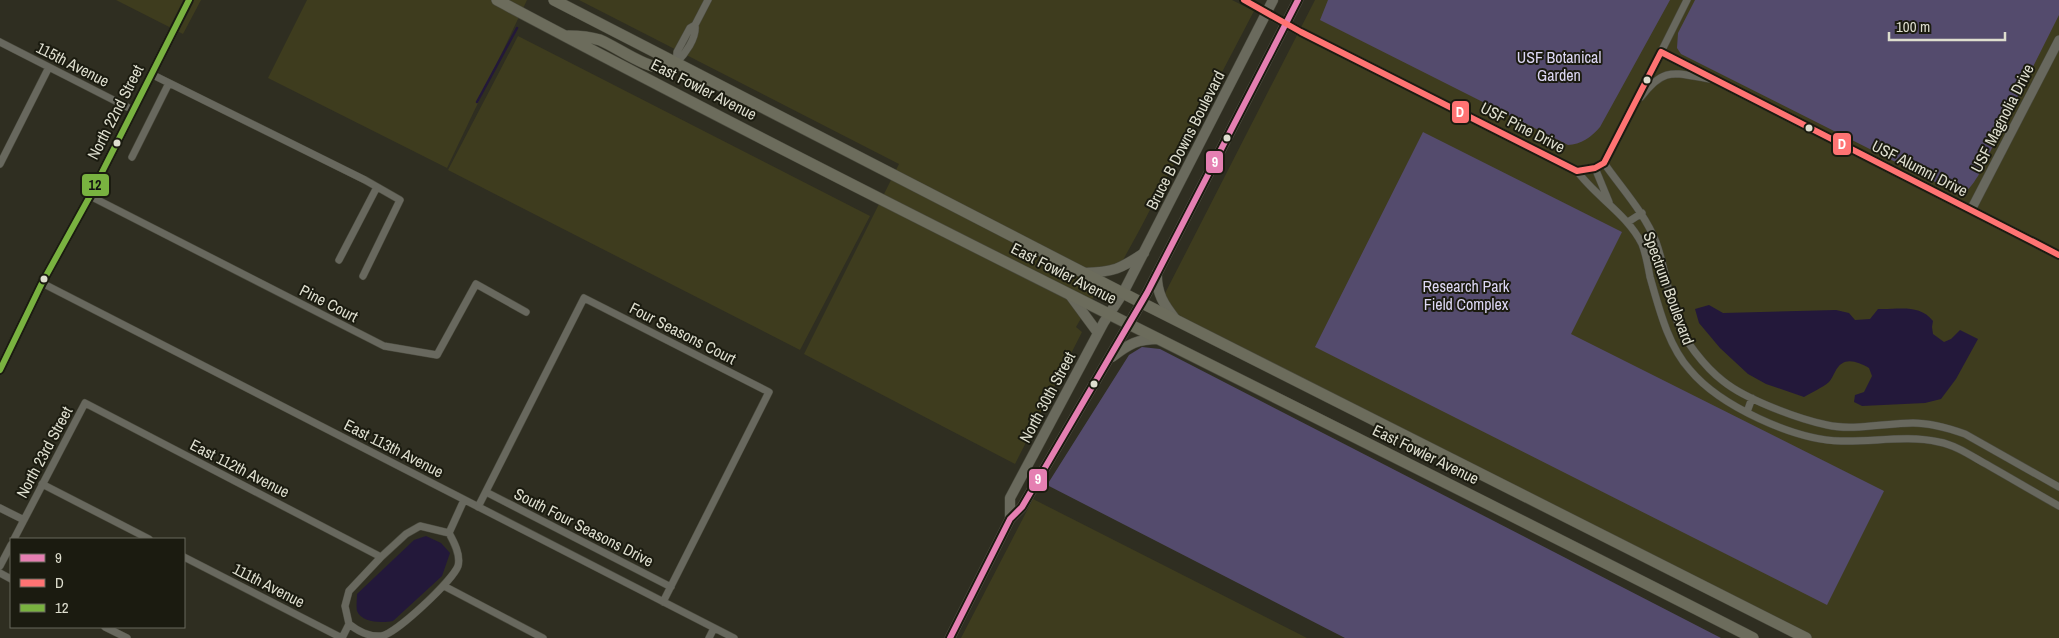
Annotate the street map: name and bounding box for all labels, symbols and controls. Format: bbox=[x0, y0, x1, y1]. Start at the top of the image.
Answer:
scale bar bbox=[1889, 10, 2005, 42]
text: 100 m bbox=[1896, 16, 1930, 37]
street label: 115th Avenue bbox=[33, 36, 113, 92]
park label: USF Botanical Garden bbox=[1517, 46, 1601, 86]
street label: East Fowler Avenue bbox=[647, 53, 761, 125]
street label: USF Magnolia Drive bbox=[1965, 60, 2039, 176]
street label: North 22nd Street bbox=[82, 61, 148, 163]
street label: Bruce B Downs Boulevard bbox=[1140, 67, 1230, 213]
unlabelled marker bbox=[1642, 75, 1652, 85]
street label: USF Pine Drive bbox=[1477, 96, 1569, 158]
line badge: D bbox=[1451, 100, 1470, 124]
text: D bbox=[1456, 103, 1464, 121]
unlabelled marker bbox=[1804, 123, 1814, 133]
line badge: D bbox=[1832, 132, 1852, 156]
unlabelled marker bbox=[1222, 133, 1232, 143]
street label: USF Alumni Drive bbox=[1868, 134, 1972, 202]
text: D bbox=[1838, 135, 1846, 153]
unlabelled marker bbox=[112, 138, 122, 148]
line badge: 9 bbox=[1205, 150, 1224, 174]
text: 9 bbox=[1212, 153, 1218, 171]
line badge: 12 bbox=[81, 173, 110, 197]
text: 12 bbox=[89, 176, 101, 194]
street label: Spectrum Boulevard bbox=[1638, 228, 1700, 348]
street label: East Fowler Avenue bbox=[1007, 237, 1121, 309]
unlabelled marker bbox=[39, 274, 49, 284]
park label: Research Park Field Complex bbox=[1423, 275, 1510, 315]
street label: Pine Court bbox=[296, 279, 362, 327]
street label: Four Seasons Court bbox=[626, 297, 740, 369]
street label: North 30th Street bbox=[1014, 347, 1080, 446]
unlabelled marker bbox=[1089, 379, 1099, 389]
street label: North 23rd Street bbox=[11, 402, 78, 502]
street label: East 113th Avenue bbox=[340, 413, 448, 483]
street label: East Fowler Avenue bbox=[1369, 419, 1483, 489]
street label: East 112th Avenue bbox=[186, 433, 294, 503]
line badge: 9 bbox=[1028, 468, 1048, 492]
text: 9 bbox=[1035, 470, 1041, 488]
street label: South Four Seasons Drive bbox=[510, 482, 658, 572]
legend bbox=[10, 538, 185, 628]
text: 9 bbox=[55, 547, 62, 568]
street label: 111th Avenue bbox=[229, 557, 309, 613]
text: D bbox=[55, 572, 64, 593]
text: 12 bbox=[55, 597, 69, 618]

